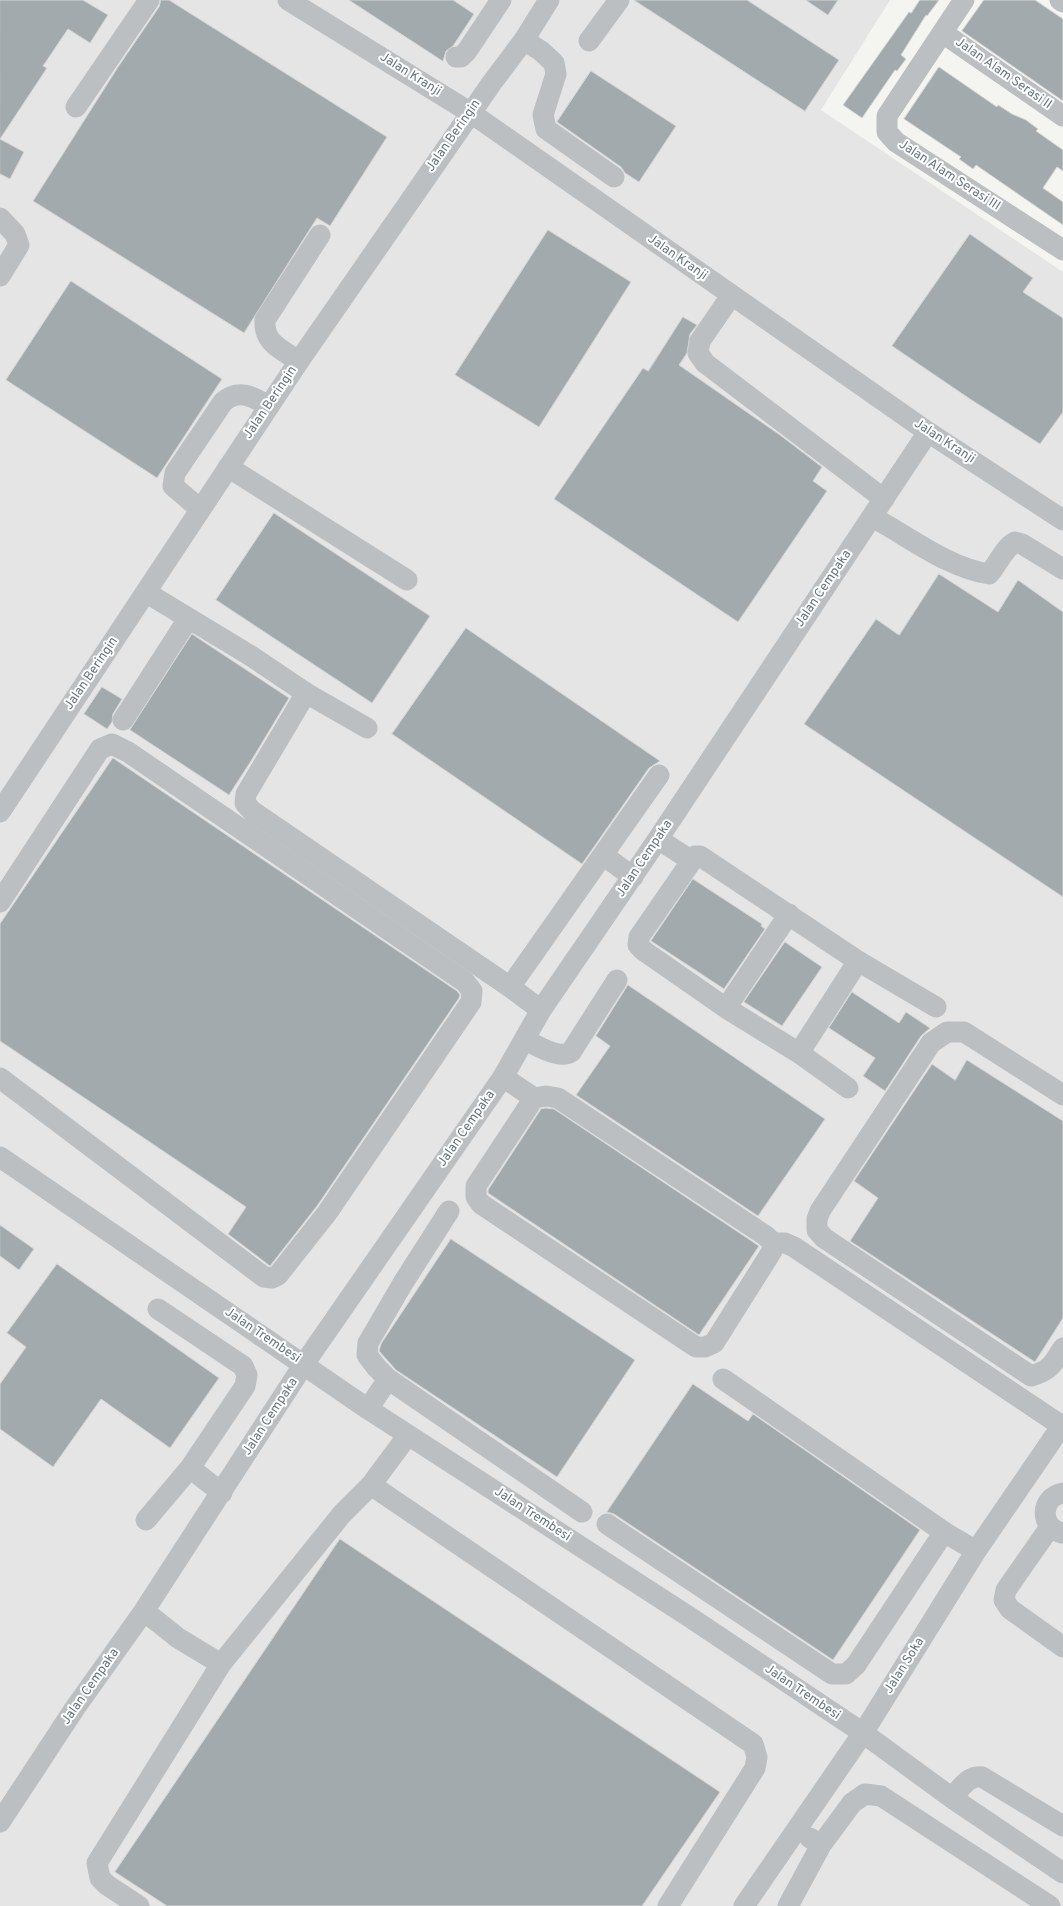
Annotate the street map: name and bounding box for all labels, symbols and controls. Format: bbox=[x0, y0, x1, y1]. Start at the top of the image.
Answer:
street label: Jalan Alam Serasi II bbox=[952, 35, 1054, 113]
street label: Jalan Kranji bbox=[376, 50, 444, 100]
street label: Jalan Beringin bbox=[423, 97, 485, 175]
street label: Jalan Alam Serasi III bbox=[895, 137, 1003, 215]
street label: Jalan Kranji bbox=[644, 232, 710, 284]
street label: Jalan Beringin bbox=[241, 364, 301, 442]
street label: Jalan Kranji bbox=[911, 417, 977, 467]
street label: Jalan Cempaka bbox=[793, 548, 855, 630]
street label: Jalan Beringin bbox=[62, 635, 122, 713]
street label: Jalan Cempaka bbox=[614, 818, 676, 900]
street label: Jalan Cempaka bbox=[435, 1088, 499, 1170]
street label: Jalan Trembesi bbox=[221, 1305, 303, 1367]
street label: Jalan Cempaka bbox=[240, 1375, 302, 1459]
street label: Jalan Trembesi bbox=[491, 1485, 573, 1545]
street label: Jalan Soka bbox=[882, 1635, 928, 1697]
street label: Jalan Cempaka bbox=[59, 1646, 123, 1728]
street label: Jalan Trembesi bbox=[761, 1662, 843, 1724]

